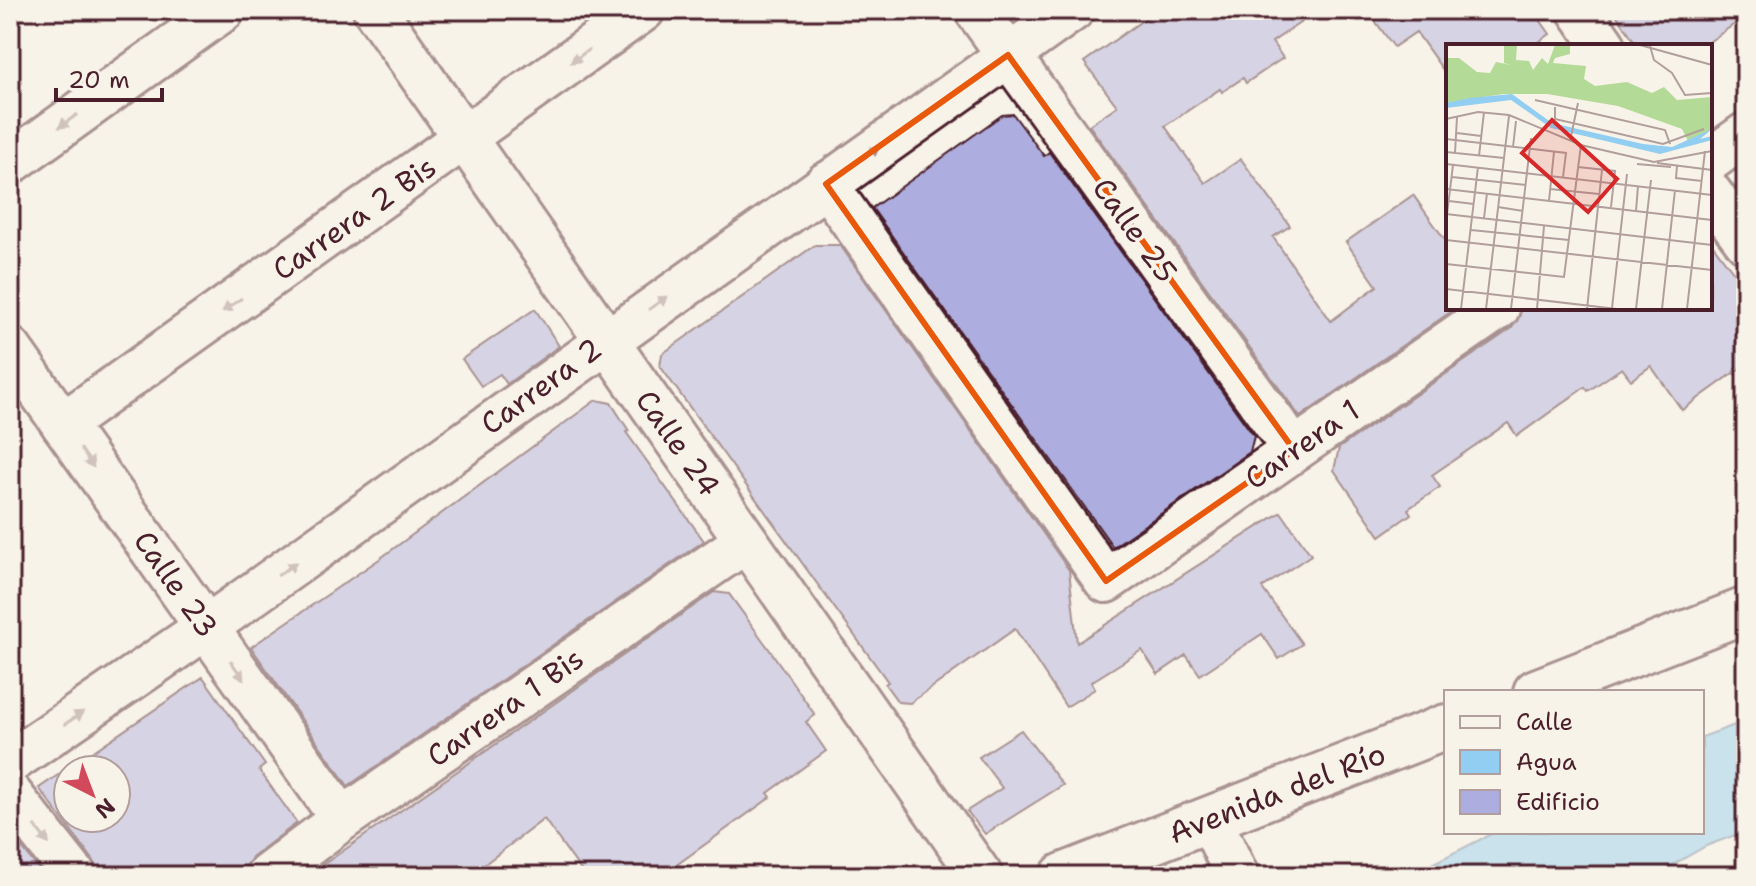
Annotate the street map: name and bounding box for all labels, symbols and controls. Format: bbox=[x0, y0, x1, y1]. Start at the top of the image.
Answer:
inset map bbox=[1446, 44, 1712, 310]
one-way arrow bbox=[569, 48, 590, 63]
scale bar bbox=[56, 52, 162, 102]
text: 20 m bbox=[68, 64, 130, 96]
one-way arrow bbox=[58, 113, 79, 128]
one-way arrow bbox=[859, 145, 881, 161]
street label: Carrera 2 Bis bbox=[264, 146, 444, 290]
street label: Calle 25 bbox=[1083, 169, 1187, 291]
one-way arrow bbox=[221, 296, 242, 312]
one-way arrow bbox=[647, 296, 668, 311]
street label: Carrera 2 bbox=[472, 328, 610, 444]
street label: Calle 24 bbox=[626, 381, 730, 505]
street label: Carrera 1 bbox=[1236, 389, 1368, 499]
one-way arrow bbox=[79, 447, 95, 468]
street label: Calle 23 bbox=[124, 522, 228, 646]
one-way arrow bbox=[277, 562, 298, 577]
street label: Carrera 1 Bis bbox=[418, 638, 592, 776]
one-way arrow bbox=[229, 660, 244, 681]
legend bbox=[1444, 690, 1704, 834]
text: Calle bbox=[1516, 706, 1573, 738]
one-way arrow bbox=[64, 711, 85, 726]
street label: Avenida del Río bbox=[1163, 733, 1391, 853]
text: Agua bbox=[1516, 746, 1577, 778]
north arrow bbox=[52, 754, 132, 834]
text: Edificio bbox=[1516, 786, 1600, 818]
text: N bbox=[89, 792, 121, 825]
one-way arrow bbox=[34, 825, 50, 845]

